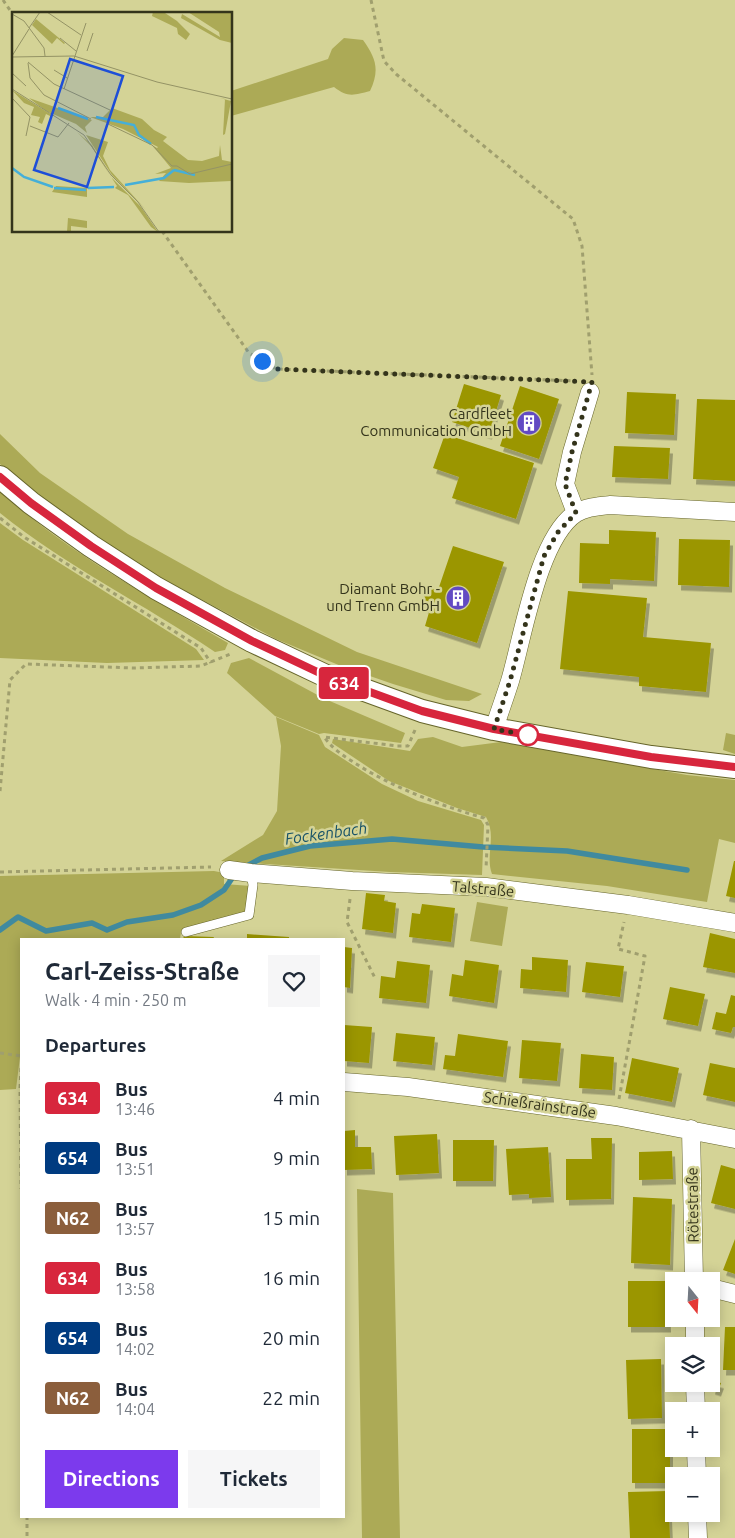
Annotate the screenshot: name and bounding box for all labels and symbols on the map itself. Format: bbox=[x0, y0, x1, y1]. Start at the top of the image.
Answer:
inset map bbox=[12, 12, 232, 232]
your location bbox=[250, 349, 275, 374]
place label: Cardfleet Communication GmbH bbox=[360, 405, 512, 439]
building icon: Cardfleet Communication GmbH bbox=[516, 410, 542, 436]
place label: Diamant Bohr - und Trenn GmbH bbox=[326, 580, 440, 614]
building icon: Diamant Bohr - und Trenn GmbH bbox=[445, 585, 471, 611]
line badge: 634 bbox=[315, 667, 373, 699]
unlabelled marker bbox=[517, 724, 539, 746]
water label: Fockenbach bbox=[284, 818, 368, 848]
street label: Talstraße bbox=[451, 877, 515, 900]
street label: Schießrainstraße bbox=[483, 1088, 597, 1121]
street label: Rötestraße bbox=[683, 1167, 702, 1243]
north arrow bbox=[665, 1272, 720, 1328]

